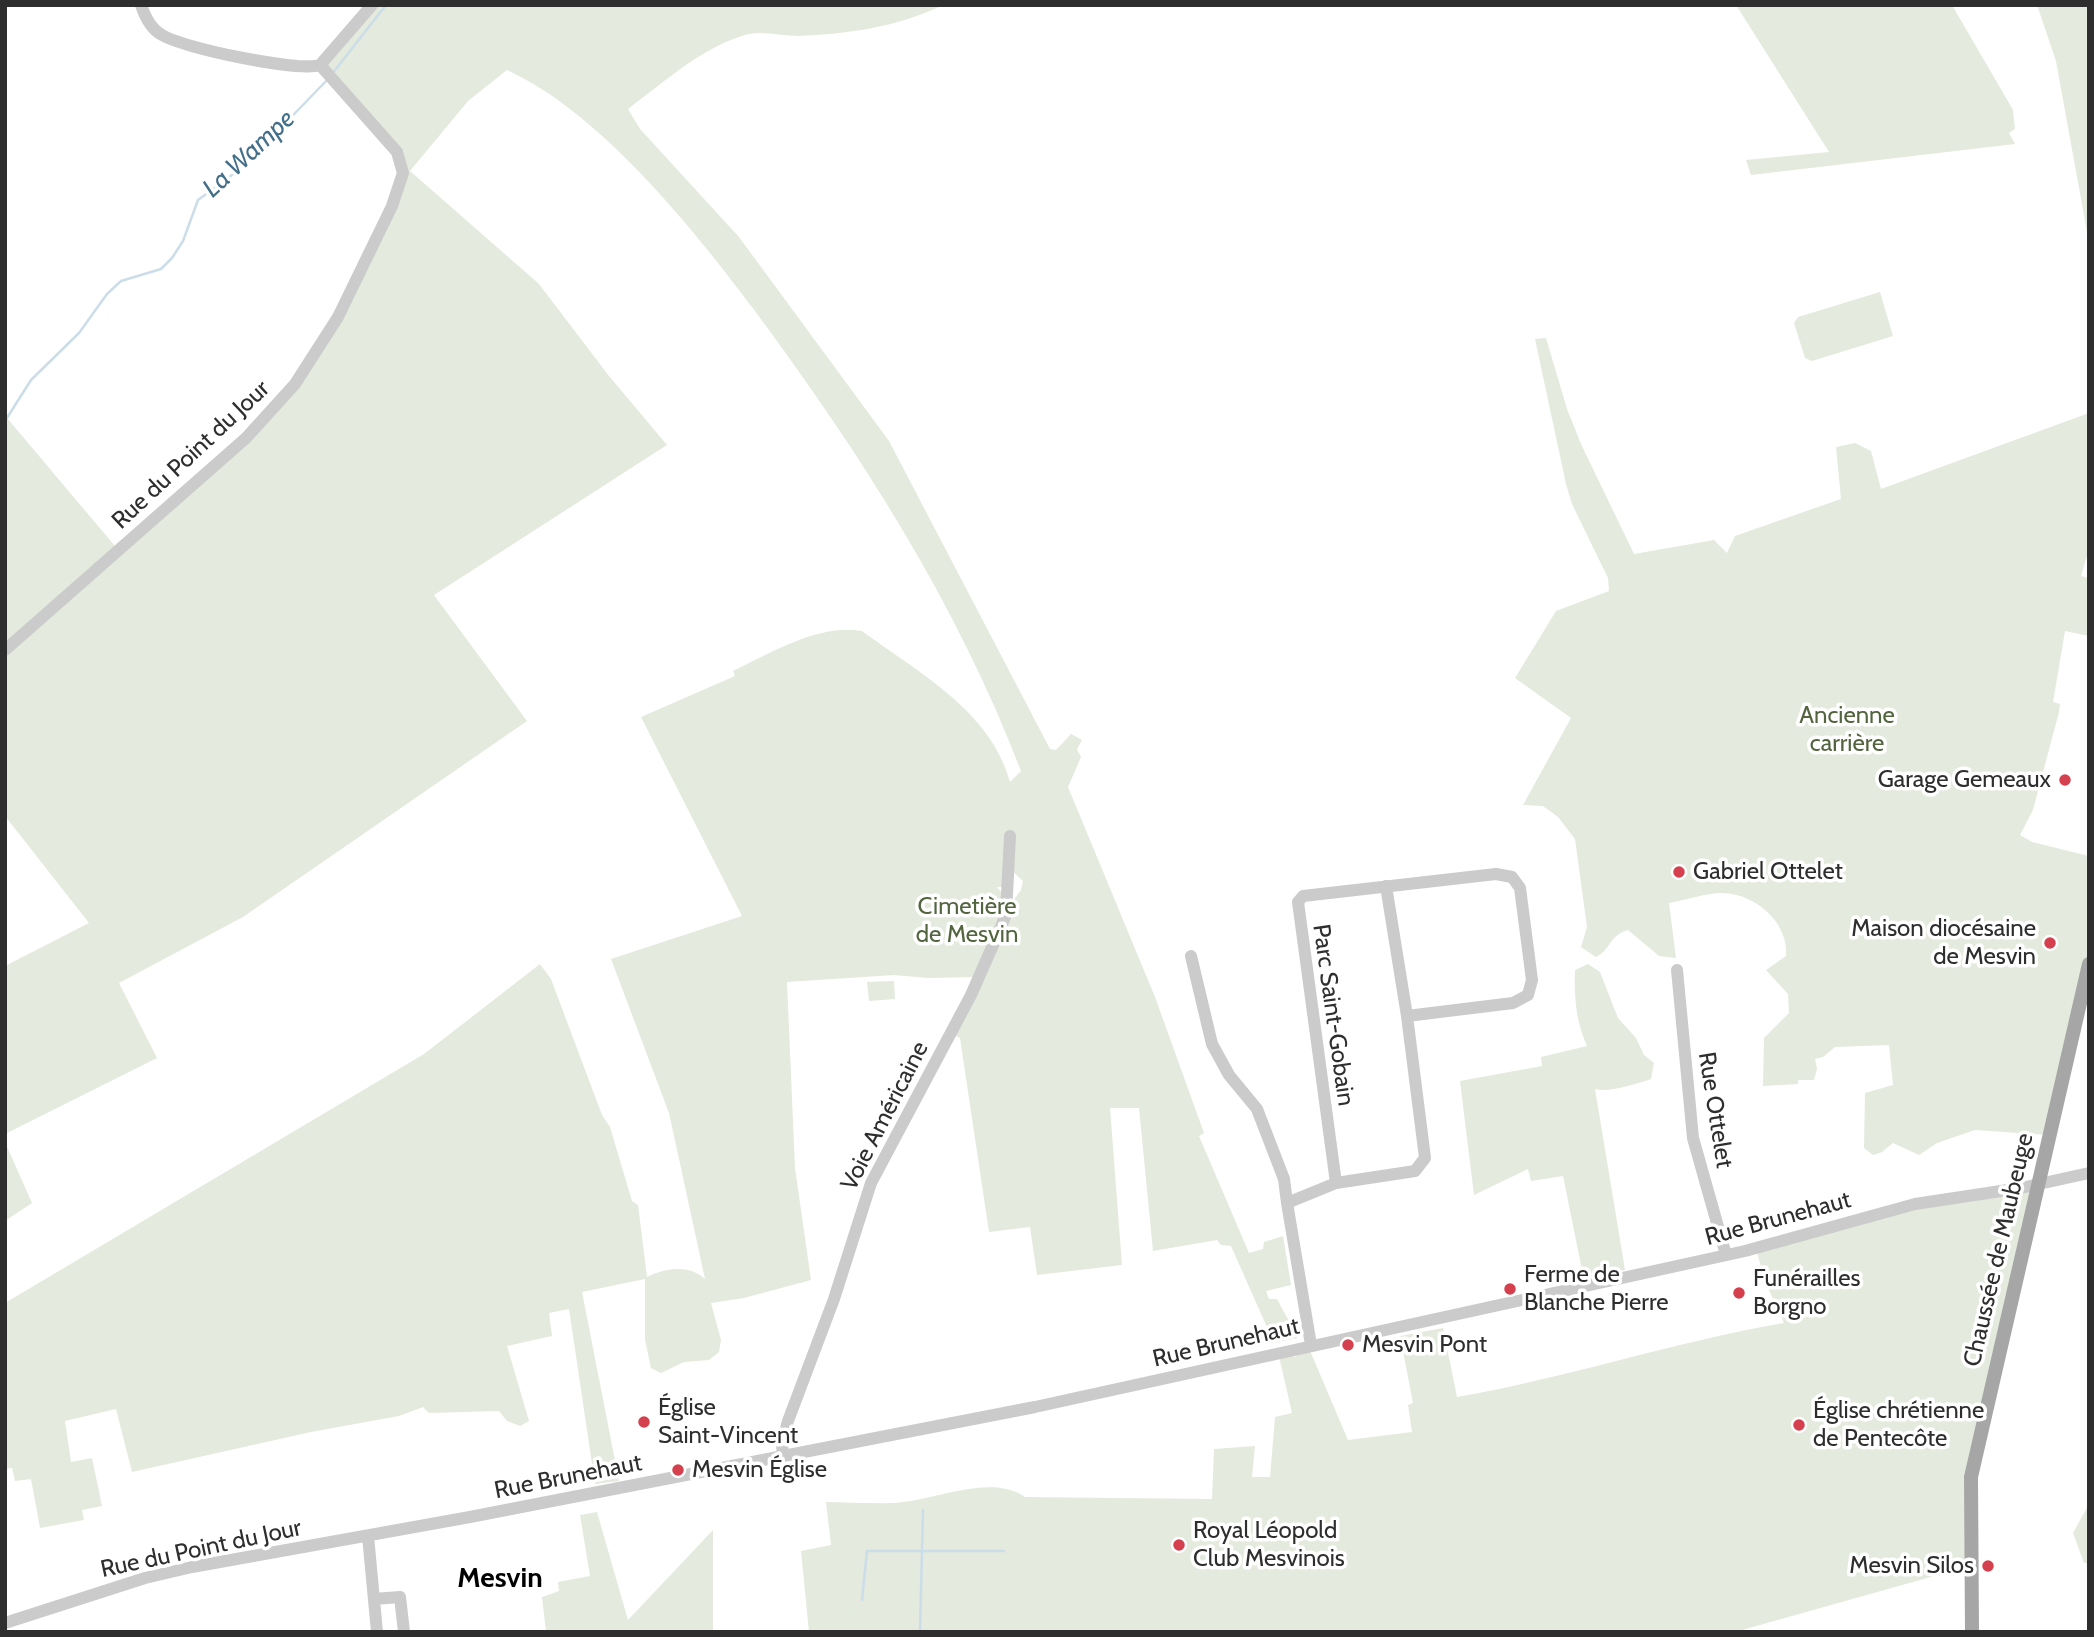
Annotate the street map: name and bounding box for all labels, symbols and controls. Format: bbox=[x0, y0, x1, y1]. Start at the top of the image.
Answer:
water label: La Wampe bbox=[197, 104, 301, 204]
street label: Rue du Point du Jour bbox=[106, 375, 276, 535]
park label: Ancienne carrière bbox=[1799, 702, 1895, 758]
place label: Garage Gemeaux bbox=[1878, 766, 2051, 794]
marker: Garage Gemeaux bbox=[2057, 772, 2073, 788]
place label: Gabriel Ottelet bbox=[1693, 858, 1843, 886]
marker: Gabriel Ottelet bbox=[1671, 864, 1687, 880]
park label: Cimetière de Mesvin bbox=[916, 893, 1018, 949]
place label: Maison diocésaine de Mesvin bbox=[1851, 915, 2036, 971]
street label: Parc Saint-Gobain bbox=[1306, 922, 1360, 1108]
marker: Maison diocésaine de Mesvin bbox=[2042, 935, 2058, 951]
street label: Voie Américaine bbox=[835, 1037, 935, 1195]
street label: Rue Ottelet bbox=[1692, 1050, 1738, 1170]
street label: Chaussée de Maubeuge bbox=[1958, 1131, 2040, 1369]
street label: Rue Brunehaut bbox=[1702, 1186, 1854, 1252]
place label: Ferme de Blanche Pierre bbox=[1524, 1261, 1668, 1317]
place label: Funérailles Borgno bbox=[1753, 1265, 1860, 1321]
marker: Ferme de Blanche Pierre bbox=[1502, 1281, 1518, 1297]
marker: Funérailles Borgno bbox=[1731, 1285, 1747, 1301]
street label: Rue Brunehaut bbox=[1150, 1312, 1302, 1374]
place label: Mesvin Pont bbox=[1362, 1331, 1487, 1359]
marker: Mesvin Pont bbox=[1340, 1337, 1356, 1353]
place label: Église Saint-Vincent bbox=[658, 1394, 798, 1450]
place label: Église chrétienne de Pentecôte bbox=[1813, 1397, 1984, 1453]
marker: Église Saint-Vincent bbox=[636, 1414, 652, 1430]
marker: Église chrétienne de Pentecôte bbox=[1791, 1417, 1807, 1433]
street label: Rue Brunehaut bbox=[492, 1449, 644, 1505]
place label: Mesvin Église bbox=[692, 1456, 827, 1484]
marker: Mesvin Église bbox=[670, 1462, 686, 1478]
street label: Rue du Point du Jour bbox=[98, 1514, 304, 1584]
place label: Royal Léopold Club Mesvinois bbox=[1193, 1517, 1345, 1573]
marker: Royal Léopold Club Mesvinois bbox=[1171, 1537, 1187, 1553]
place label: Mesvin Silos bbox=[1849, 1552, 1974, 1580]
marker: Mesvin Silos bbox=[1980, 1558, 1996, 1574]
district label: Mesvin bbox=[457, 1562, 543, 1596]

